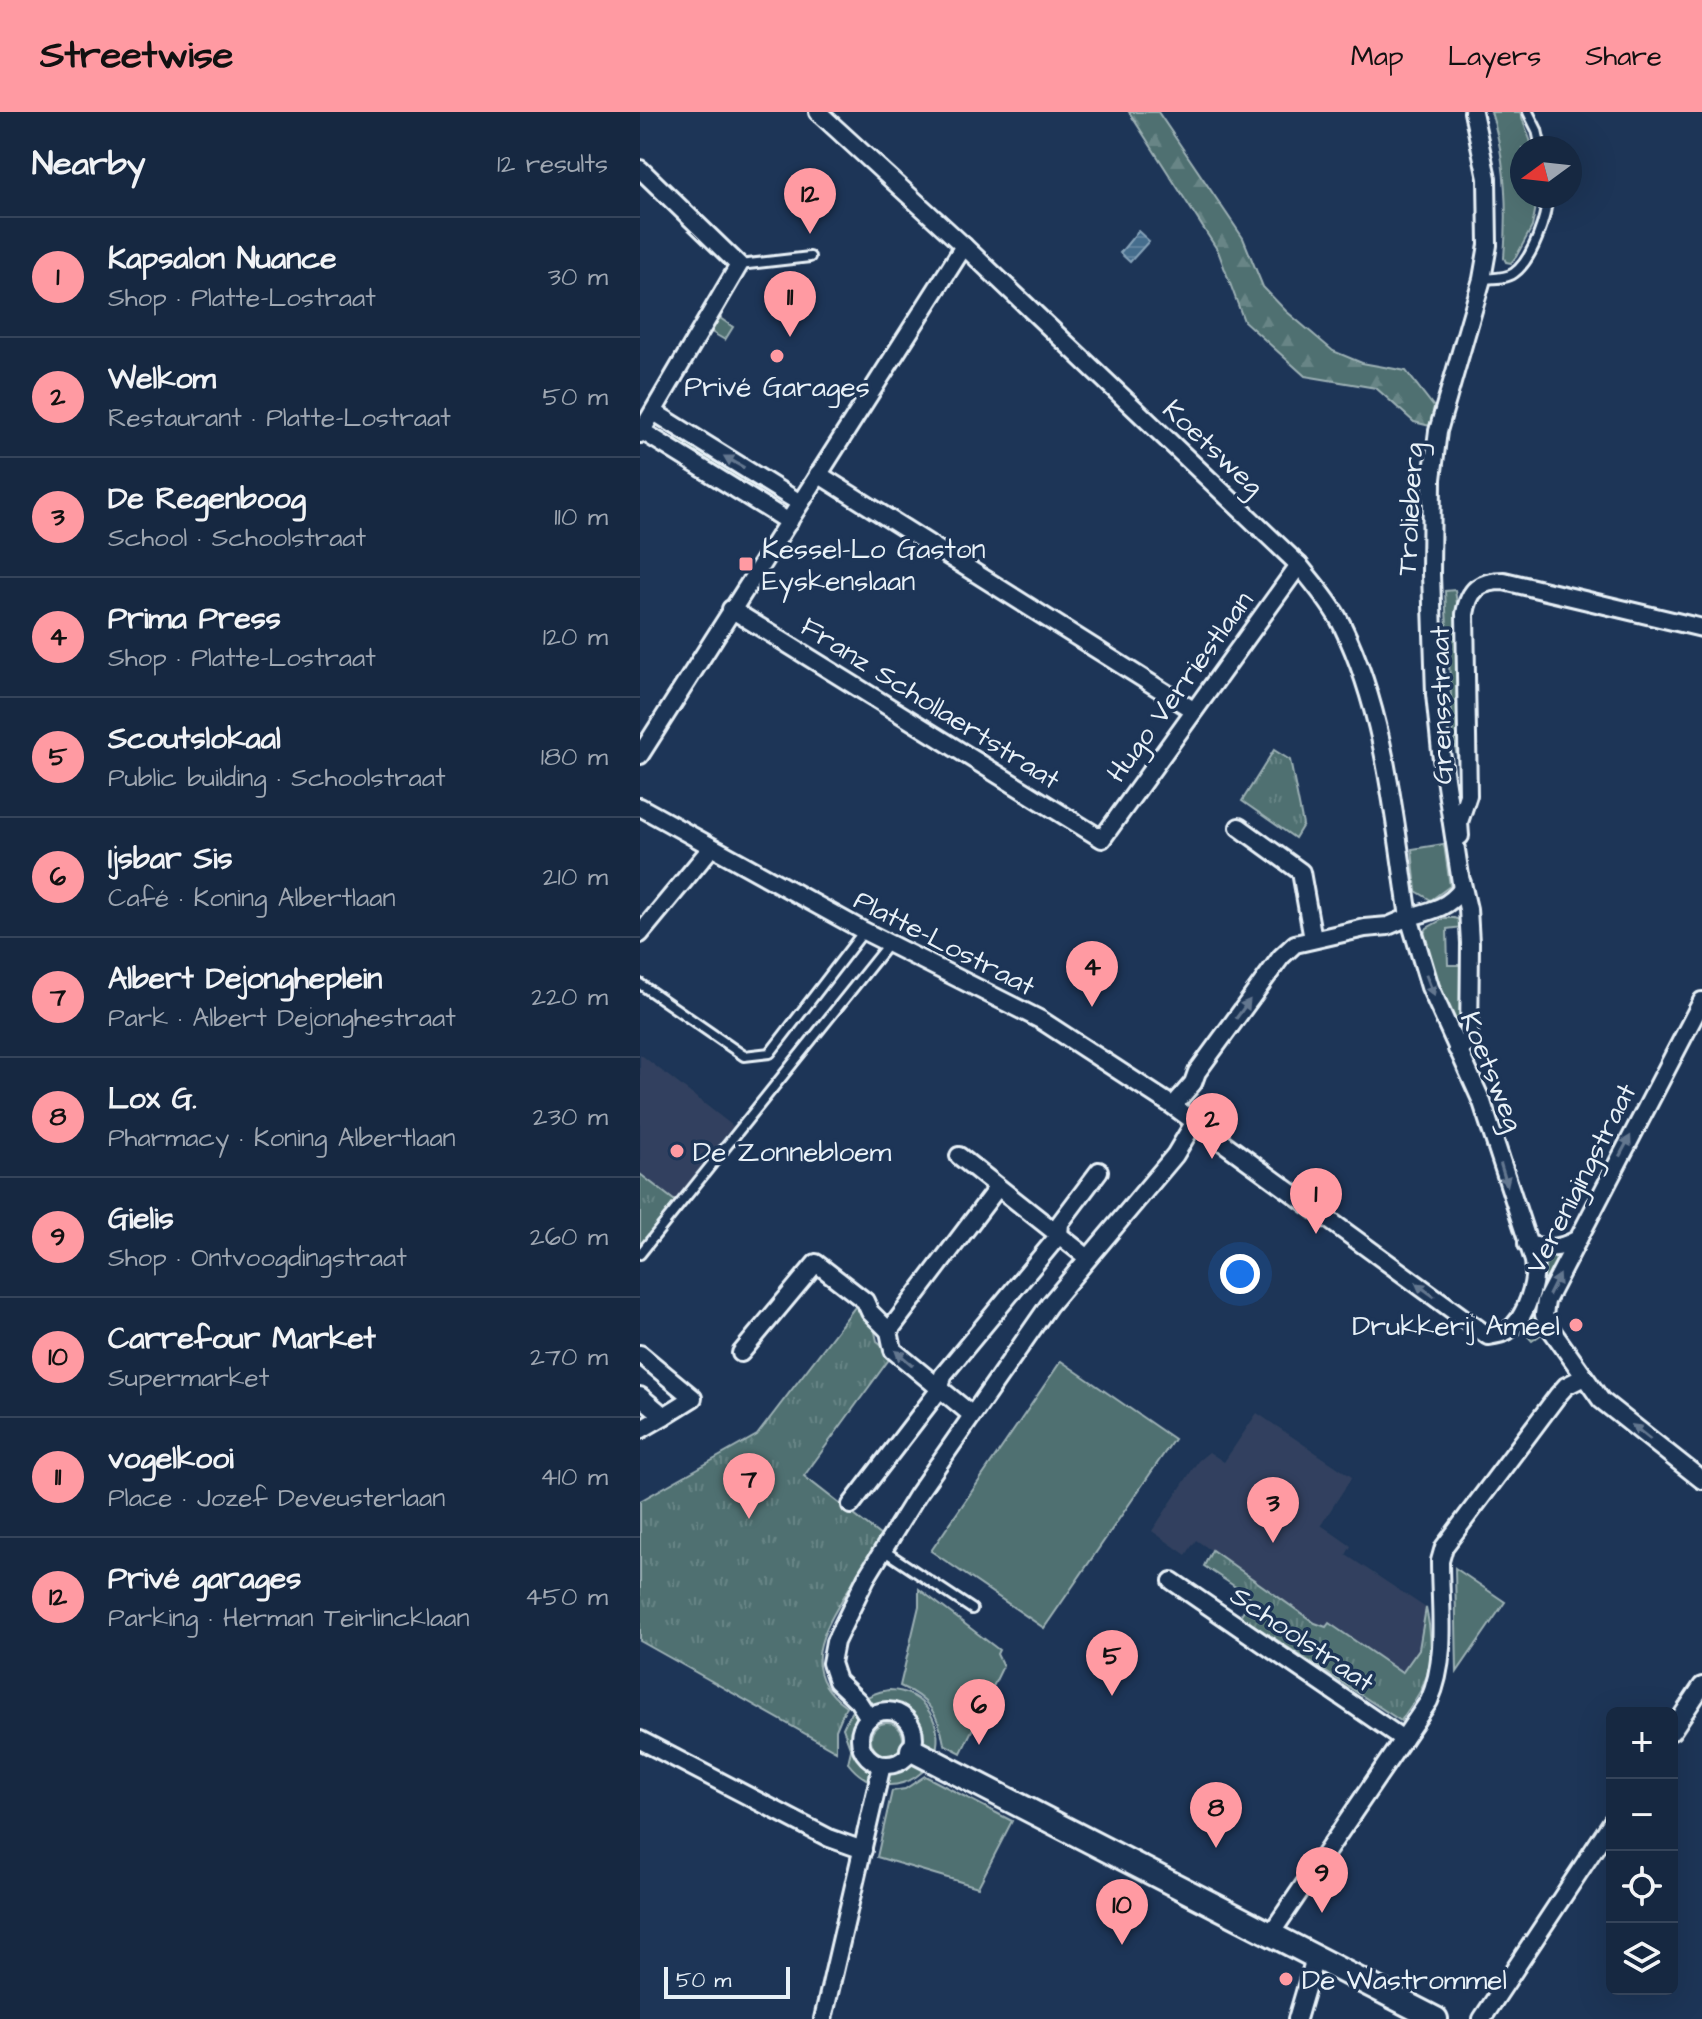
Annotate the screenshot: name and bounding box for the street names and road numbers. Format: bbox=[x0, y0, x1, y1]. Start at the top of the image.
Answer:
street label: Koetsweg bbox=[1153, 391, 1272, 506]
street label: Trolieberg bbox=[1388, 442, 1434, 577]
street label: Hugo Verriestlaan bbox=[1097, 583, 1264, 791]
street label: Franz Schollaertstraat bbox=[793, 607, 1068, 799]
street label: Grensstraat bbox=[1421, 625, 1462, 785]
street label: Platte-Lostraat bbox=[847, 881, 1042, 1006]
street label: Koetsweg bbox=[1449, 1006, 1533, 1137]
street label: Verenigingstraat bbox=[1516, 1076, 1647, 1281]
street label: Schoolstraat bbox=[1222, 1577, 1382, 1702]

